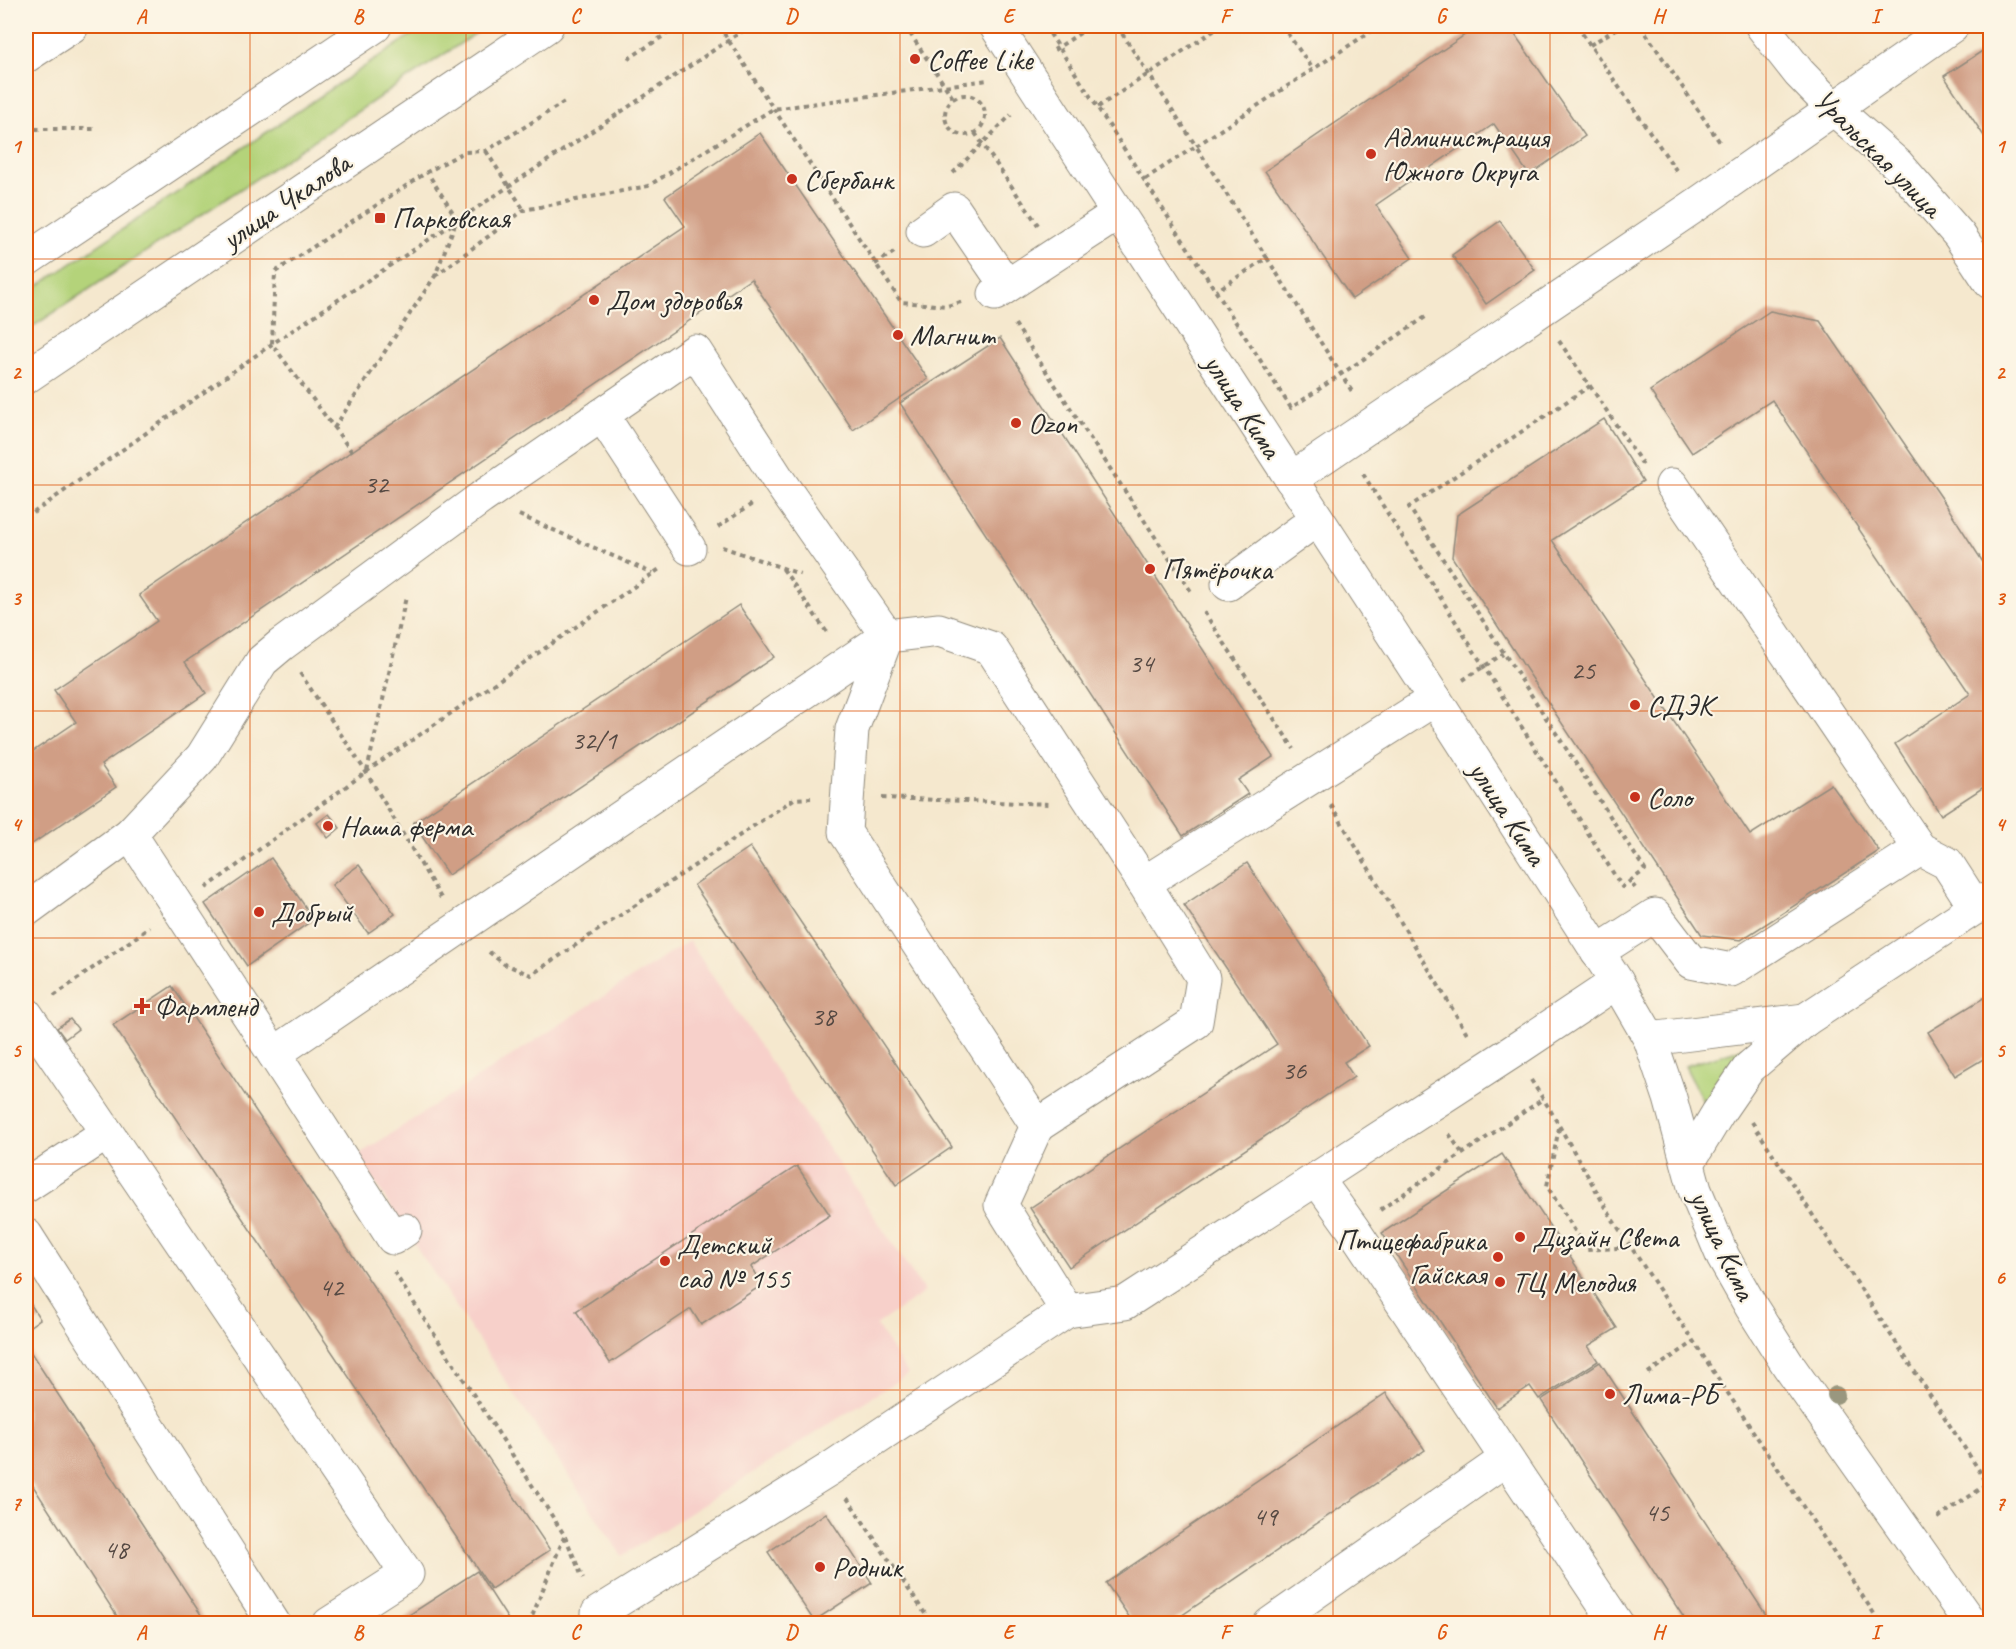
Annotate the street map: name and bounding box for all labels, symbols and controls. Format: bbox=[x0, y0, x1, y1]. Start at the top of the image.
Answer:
text: A bbox=[136, 4, 148, 29]
text: B bbox=[353, 4, 365, 29]
text: C bbox=[570, 4, 582, 29]
text: D bbox=[785, 4, 799, 29]
text: E bbox=[1003, 4, 1017, 29]
text: F bbox=[1220, 4, 1234, 29]
text: G bbox=[1436, 4, 1449, 29]
text: H bbox=[1652, 4, 1667, 29]
text: I bbox=[1871, 4, 1884, 29]
place label: Coffee Like bbox=[927, 40, 1035, 78]
marker: Coffee Like bbox=[908, 52, 922, 66]
street label: Уральская улица bbox=[1806, 81, 1952, 227]
place label: Администрация Южного Округа bbox=[1383, 118, 1551, 190]
text: 1 bbox=[12, 134, 23, 159]
text: 1 bbox=[1996, 134, 2007, 159]
street label: улица Чкалова bbox=[213, 143, 360, 259]
marker: Администрация Южного Округа bbox=[1364, 147, 1378, 161]
place label: Сбербанк bbox=[804, 160, 895, 198]
marker: Сбербанк bbox=[785, 172, 799, 186]
place label: Парковская bbox=[392, 199, 511, 237]
marker: Парковская bbox=[373, 211, 387, 225]
place label: Дом здоровья bbox=[606, 281, 743, 319]
marker: Дом здоровья bbox=[587, 293, 601, 307]
place label: Магнит bbox=[910, 316, 996, 354]
marker: Магнит bbox=[891, 328, 905, 342]
street label: улица Кима bbox=[1194, 345, 1292, 467]
text: 2 bbox=[12, 360, 23, 385]
text: 2 bbox=[1996, 360, 2007, 385]
place label: Ozon bbox=[1028, 404, 1078, 442]
marker: Ozon bbox=[1009, 416, 1023, 430]
house number: 32 bbox=[364, 467, 390, 501]
place label: Пятёрочка bbox=[1162, 550, 1274, 588]
marker: Пятёрочка bbox=[1143, 562, 1157, 576]
text: 3 bbox=[12, 586, 23, 611]
text: 3 bbox=[1996, 586, 2007, 611]
house number: 34 bbox=[1129, 646, 1156, 680]
house number: 25 bbox=[1571, 653, 1597, 687]
place label: СДЭК bbox=[1647, 686, 1719, 724]
marker: СДЭК bbox=[1628, 698, 1642, 712]
house number: 32/1 bbox=[571, 723, 619, 757]
street label: улица Кима bbox=[1459, 752, 1557, 874]
place label: Соло bbox=[1647, 778, 1695, 816]
marker: Соло bbox=[1628, 790, 1642, 804]
place label: Наша ферма bbox=[340, 807, 474, 845]
text: 4 bbox=[12, 812, 24, 837]
text: 4 bbox=[1996, 812, 2008, 837]
marker: Наша ферма bbox=[321, 819, 335, 833]
place label: Добрый bbox=[271, 893, 354, 931]
marker: Добрый bbox=[252, 905, 266, 919]
place label: Фармленд bbox=[154, 987, 259, 1025]
marker: Фармленд bbox=[135, 999, 149, 1013]
house number: 38 bbox=[811, 999, 838, 1033]
text: 5 bbox=[12, 1038, 23, 1063]
text: 5 bbox=[1996, 1038, 2007, 1063]
house number: 36 bbox=[1282, 1053, 1307, 1087]
street label: улица Кима bbox=[1680, 1182, 1766, 1308]
place label: Дизайн Света bbox=[1532, 1218, 1680, 1256]
place label: Птицефабрика Гайская bbox=[1336, 1221, 1489, 1293]
place label: Детский сад № 155 bbox=[677, 1225, 792, 1297]
marker: Дизайн Света bbox=[1513, 1230, 1527, 1244]
marker: Птицефабрика Гайская bbox=[1491, 1250, 1505, 1264]
marker: Детский сад № 155 bbox=[658, 1254, 672, 1268]
place label: ТЦ Мелодия bbox=[1512, 1263, 1637, 1301]
text: 6 bbox=[11, 1265, 22, 1290]
text: 6 bbox=[1995, 1265, 2006, 1290]
house number: 42 bbox=[319, 1270, 345, 1304]
marker: ТЦ Мелодия bbox=[1493, 1275, 1507, 1289]
place label: Лима-РБ bbox=[1622, 1375, 1724, 1413]
marker: Лима-РБ bbox=[1603, 1387, 1617, 1401]
text: 7 bbox=[12, 1491, 23, 1516]
text: 7 bbox=[1996, 1491, 2007, 1516]
house number: 45 bbox=[1645, 1495, 1671, 1529]
house number: 49 bbox=[1253, 1499, 1279, 1533]
house number: 48 bbox=[104, 1532, 131, 1566]
place label: Родник bbox=[832, 1548, 904, 1586]
marker: Родник bbox=[813, 1560, 827, 1574]
text: A bbox=[136, 1620, 148, 1645]
text: B bbox=[353, 1620, 365, 1645]
text: C bbox=[570, 1620, 582, 1645]
text: D bbox=[785, 1620, 799, 1645]
text: E bbox=[1003, 1620, 1017, 1645]
text: F bbox=[1220, 1620, 1234, 1645]
text: G bbox=[1436, 1620, 1449, 1645]
text: H bbox=[1652, 1620, 1667, 1645]
text: I bbox=[1871, 1620, 1884, 1645]

